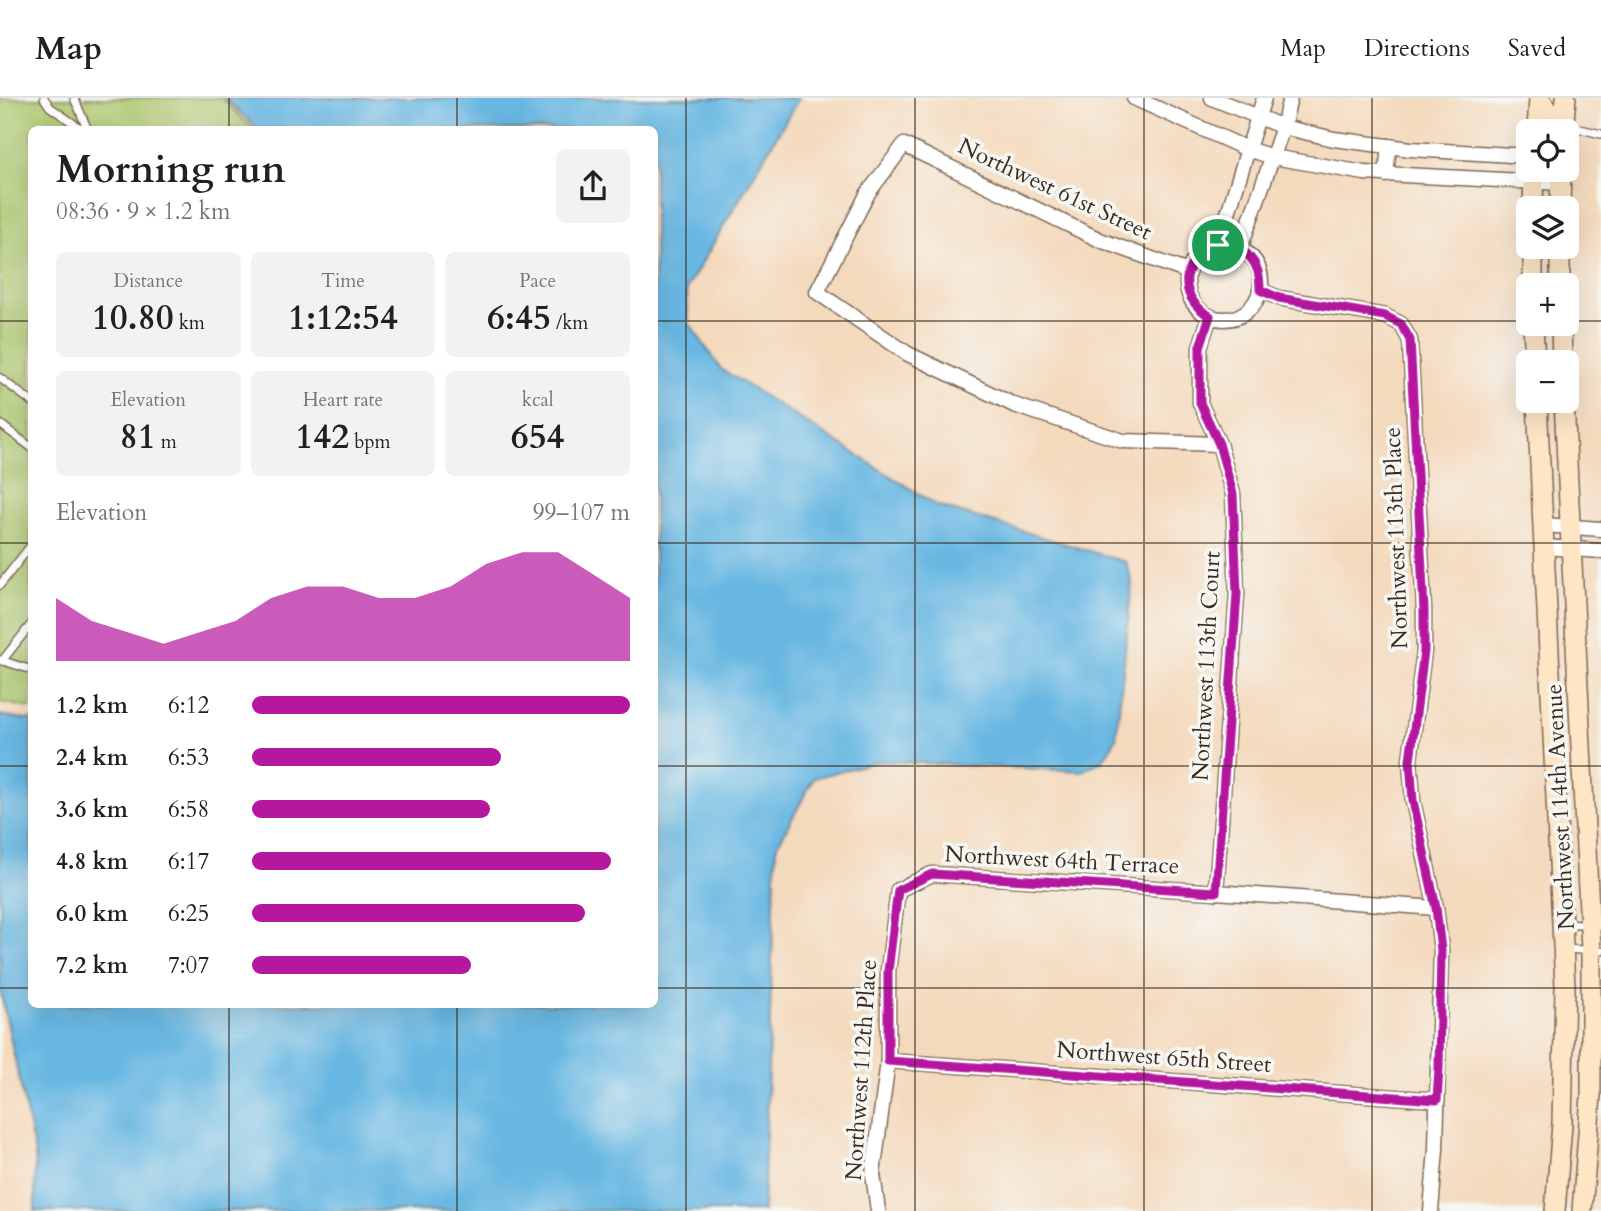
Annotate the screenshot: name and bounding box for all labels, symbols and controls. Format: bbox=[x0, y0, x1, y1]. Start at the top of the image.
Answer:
text: Map bbox=[35, 26, 102, 71]
text: Map bbox=[1280, 32, 1326, 65]
text: Directions bbox=[1364, 32, 1470, 65]
text: Saved bbox=[1508, 32, 1566, 65]
map controls bbox=[1516, 119, 1579, 413]
button: locate bbox=[1516, 119, 1579, 182]
street label: Northwest 61st Street bbox=[953, 130, 1157, 248]
text: Morning run bbox=[56, 144, 286, 196]
button: share bbox=[556, 149, 630, 223]
text: 08:36 · 9 × 1.2 km bbox=[56, 196, 230, 227]
button: layers bbox=[1516, 196, 1579, 259]
pin bbox=[1188, 215, 1248, 275]
icon: arrive bbox=[1199, 226, 1237, 264]
text: Distance bbox=[114, 268, 183, 294]
text: Time bbox=[321, 268, 365, 294]
text: Pace bbox=[519, 268, 556, 294]
button: + bbox=[1516, 273, 1579, 336]
text: 10.80 bbox=[92, 294, 174, 342]
text: 1:12:54 bbox=[288, 294, 398, 342]
text: 6:45 bbox=[487, 294, 551, 342]
text: km bbox=[174, 310, 205, 336]
text: /km bbox=[551, 310, 588, 336]
button: − bbox=[1516, 350, 1579, 413]
text: Elevation bbox=[111, 387, 186, 413]
text: Heart rate bbox=[303, 387, 383, 413]
text: kcal bbox=[522, 387, 554, 413]
text: 81 bbox=[120, 413, 156, 461]
text: 142 bbox=[295, 413, 349, 461]
text: 654 bbox=[511, 413, 565, 461]
street label: Northwest 113th Place bbox=[1377, 426, 1415, 650]
text: m bbox=[156, 429, 177, 455]
text: bpm bbox=[349, 429, 391, 455]
text: Elevation bbox=[56, 497, 147, 528]
text: 99–107 m bbox=[533, 497, 630, 528]
street label: Northwest 113th Court bbox=[1185, 550, 1227, 782]
street label: Northwest 114th Avenue bbox=[1538, 683, 1582, 931]
text: 1.2 km bbox=[56, 690, 128, 721]
text: 6:12 bbox=[168, 690, 209, 721]
text: 2.4 km bbox=[56, 742, 128, 773]
text: 6:53 bbox=[168, 742, 209, 773]
text: 3.6 km bbox=[56, 794, 128, 825]
text: 6:58 bbox=[168, 794, 209, 825]
street label: Northwest 64th Terrace bbox=[944, 838, 1180, 882]
text: 4.8 km bbox=[56, 846, 128, 877]
text: 6:17 bbox=[168, 846, 209, 877]
text: 6.0 km bbox=[56, 898, 128, 929]
text: 6:25 bbox=[168, 898, 209, 929]
text: 7.2 km bbox=[56, 950, 128, 981]
text: 7:07 bbox=[168, 950, 209, 981]
street label: Northwest 112th Place bbox=[838, 958, 884, 1182]
street label: Northwest 65th Street bbox=[1056, 1034, 1272, 1080]

